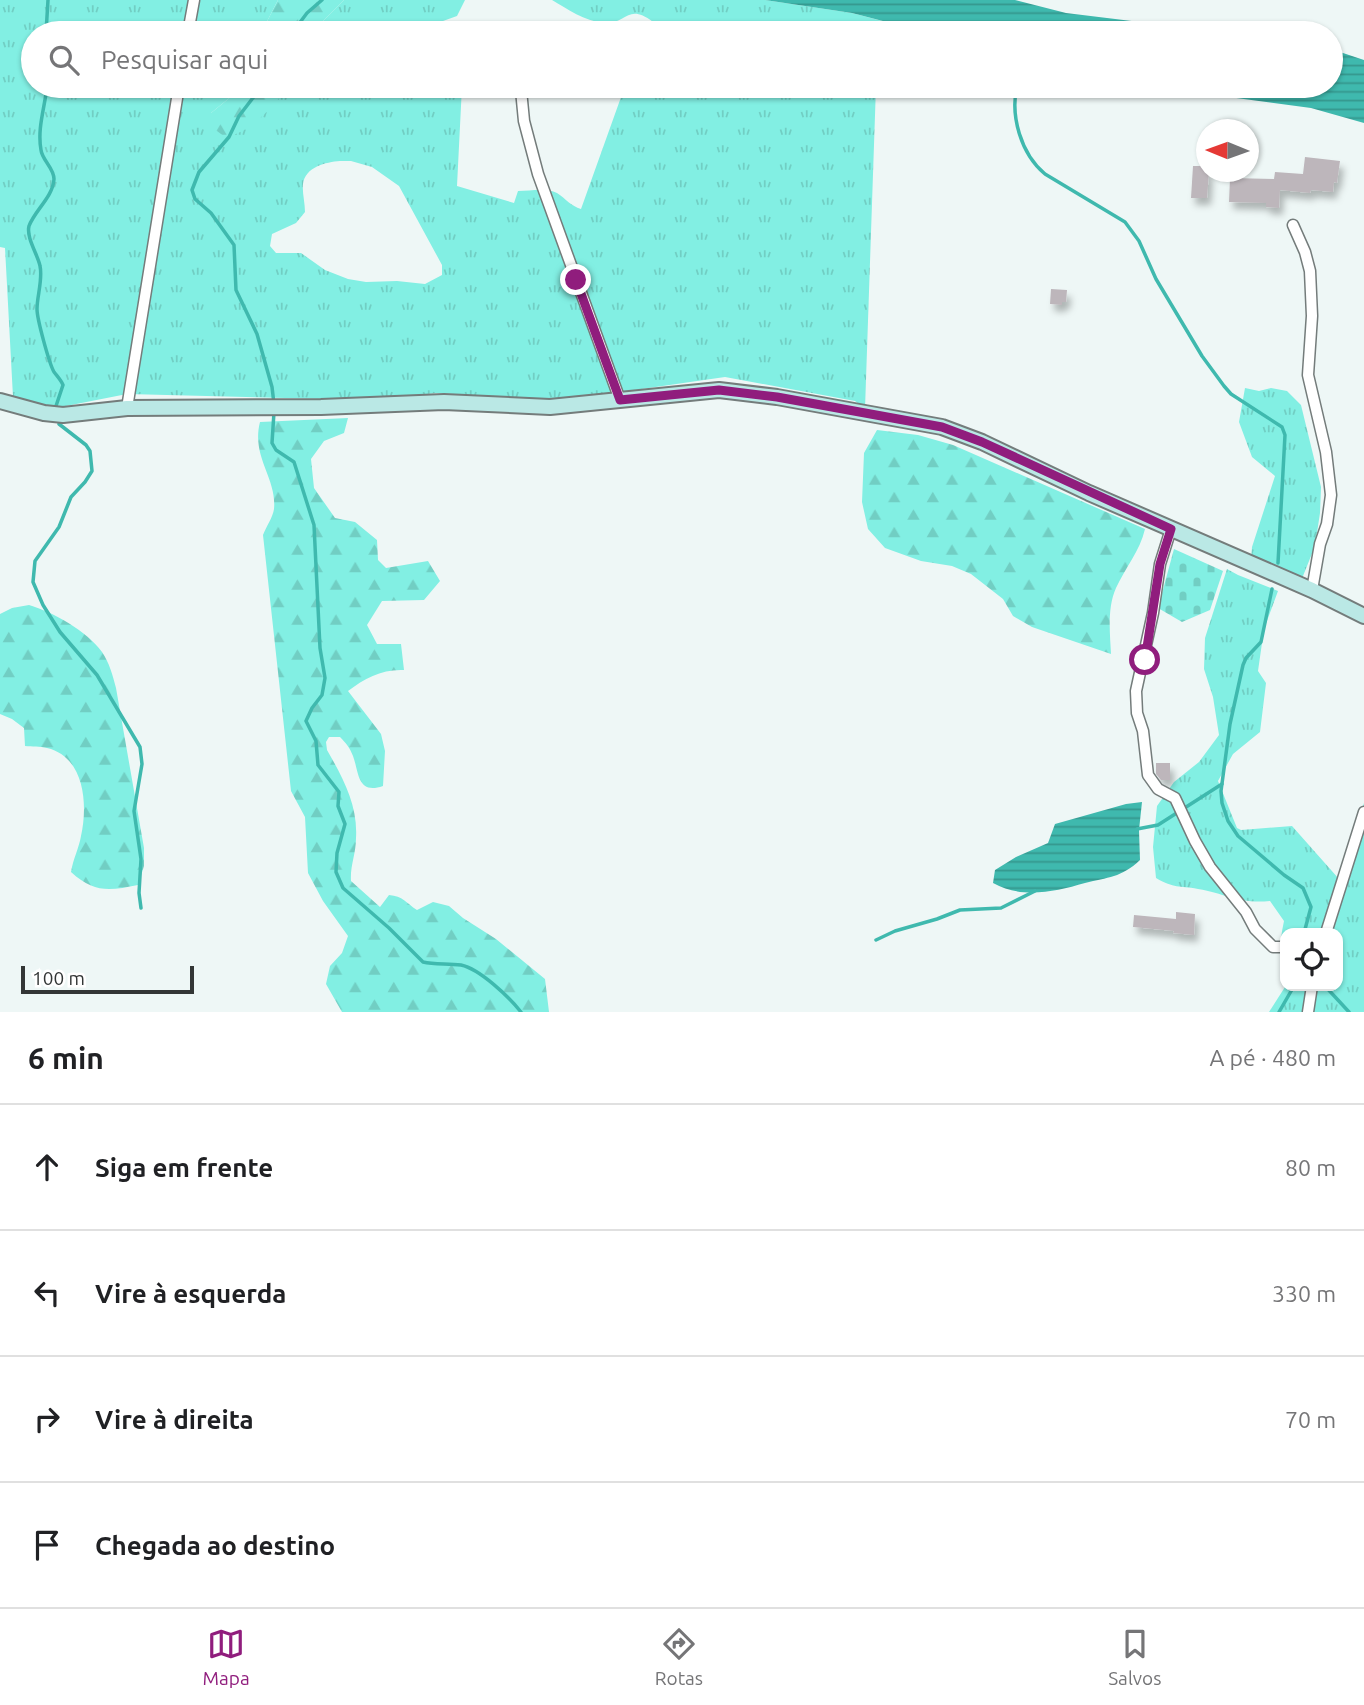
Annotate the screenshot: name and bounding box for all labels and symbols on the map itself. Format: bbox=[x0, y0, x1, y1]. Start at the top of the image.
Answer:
north arrow bbox=[1196, 119, 1259, 182]
route end bbox=[560, 264, 591, 295]
route start bbox=[1129, 644, 1160, 675]
scale bar bbox=[21, 963, 194, 995]

